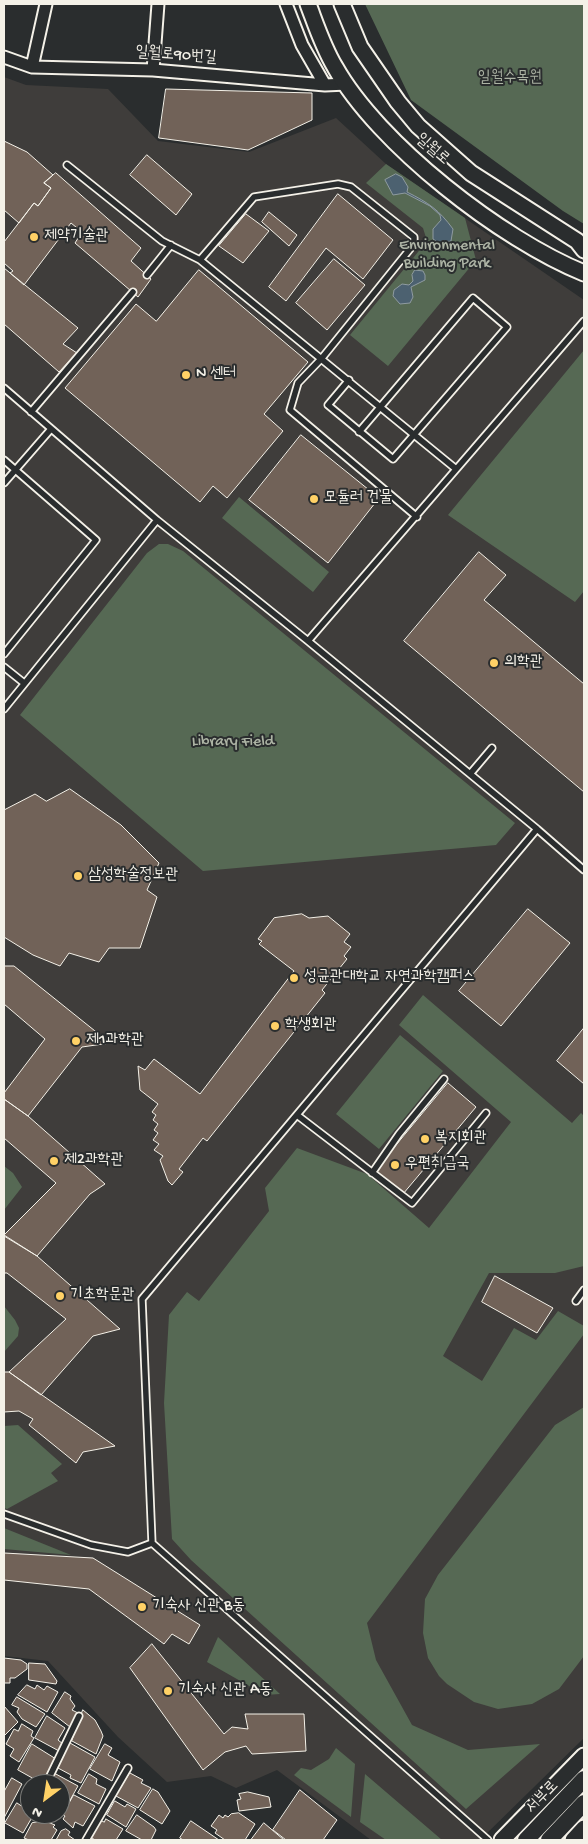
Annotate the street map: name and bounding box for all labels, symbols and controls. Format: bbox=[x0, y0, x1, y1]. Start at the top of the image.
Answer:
street label: 일월로90번길 bbox=[135, 44, 217, 68]
park label: 일월수목원 bbox=[478, 69, 542, 89]
street label: 일월로 bbox=[411, 130, 453, 170]
place label: 제약기술관 bbox=[44, 227, 108, 247]
marker: 제약기술관 bbox=[28, 231, 40, 243]
park label: Environmental Building Park bbox=[399, 237, 495, 275]
place label: N 센터 bbox=[196, 365, 236, 385]
marker: N 센터 bbox=[180, 369, 192, 381]
place label: 모듈러 건물 bbox=[324, 489, 392, 509]
marker: 모듈러 건물 bbox=[308, 493, 320, 505]
place label: 의학관 bbox=[504, 653, 543, 673]
marker: 의학관 bbox=[488, 657, 500, 669]
park label: Library Field bbox=[192, 733, 274, 753]
place label: 삼성학술정보관 bbox=[88, 866, 178, 886]
marker: 삼성학술정보관 bbox=[72, 870, 84, 882]
place label: 성균관대학교 자연과학캠퍼스 bbox=[304, 968, 475, 988]
marker: 성균관대학교 자연과학캠퍼스 bbox=[288, 972, 300, 984]
place label: 학생회관 bbox=[285, 1016, 336, 1036]
marker: 학생회관 bbox=[269, 1020, 281, 1032]
place label: 제1과학관 bbox=[86, 1031, 144, 1051]
marker: 제1과학관 bbox=[70, 1035, 82, 1047]
place label: 복지회관 bbox=[435, 1129, 486, 1149]
marker: 복지회관 bbox=[419, 1133, 431, 1145]
place label: 제2과학관 bbox=[64, 1151, 123, 1171]
marker: 제2과학관 bbox=[48, 1155, 60, 1167]
place label: 우편취급국 bbox=[405, 1155, 469, 1175]
marker: 우편취급국 bbox=[389, 1159, 401, 1171]
place label: 기초학문관 bbox=[70, 1286, 134, 1306]
marker: 기초학문관 bbox=[54, 1290, 66, 1302]
place label: 기숙사 신관 B동 bbox=[152, 1597, 245, 1617]
marker: 기숙사 신관 B동 bbox=[136, 1601, 148, 1613]
place label: 기숙사 신관 A동 bbox=[178, 1681, 272, 1701]
marker: 기숙사 신관 A동 bbox=[162, 1685, 174, 1697]
north arrow bbox=[20, 1774, 70, 1824]
street label: 서부로 bbox=[523, 1777, 563, 1819]
text: N bbox=[29, 1802, 46, 1821]

